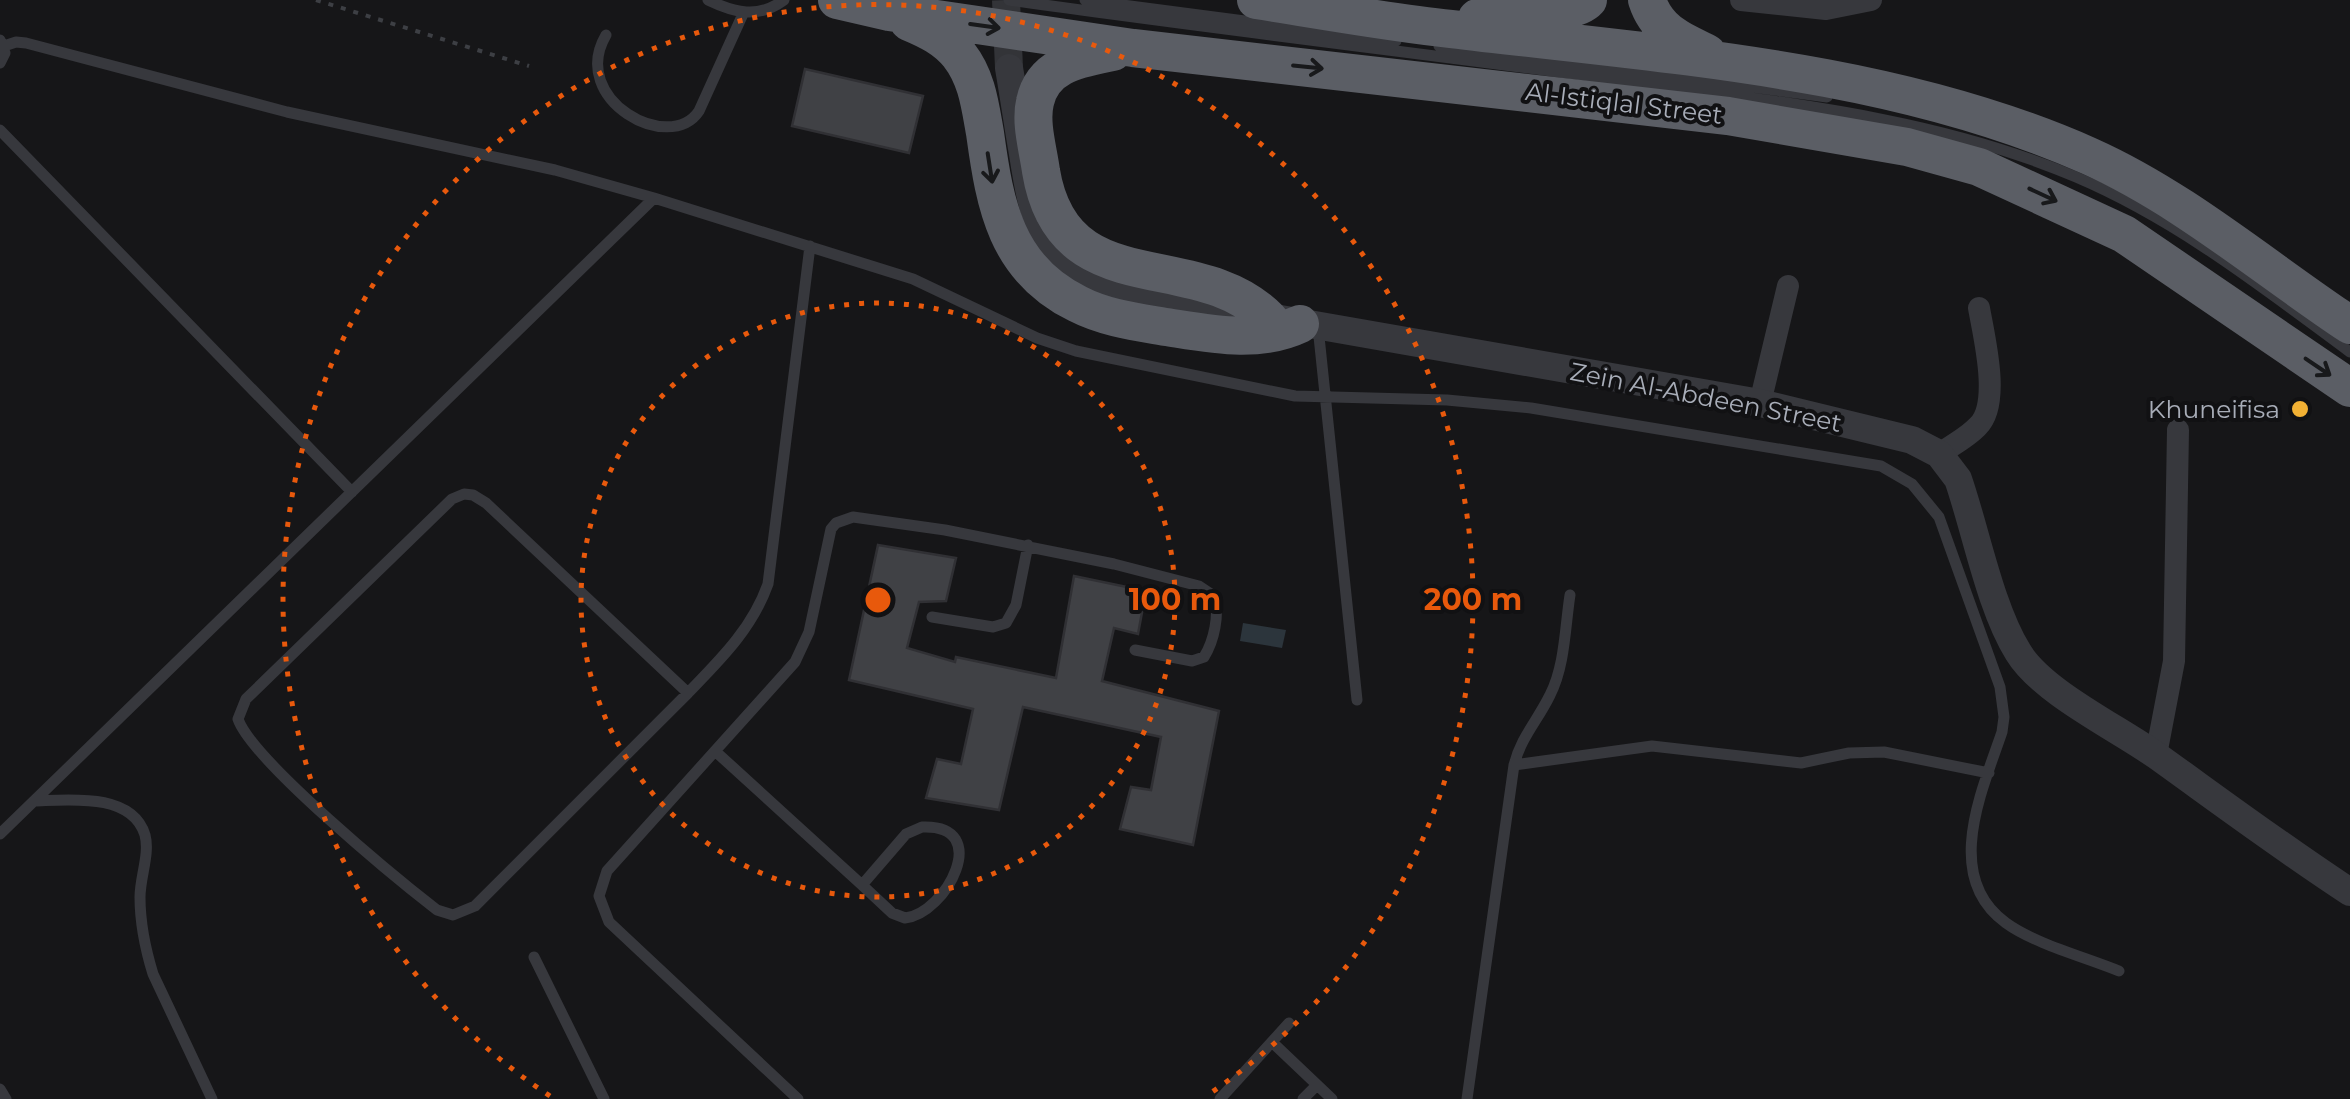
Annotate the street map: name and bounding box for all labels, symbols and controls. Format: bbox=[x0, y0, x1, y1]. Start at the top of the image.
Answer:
one-way arrow bbox=[969, 18, 1001, 36]
one-way arrow bbox=[1291, 58, 1323, 77]
street label: Al-Istiqlal Street bbox=[1524, 76, 1724, 130]
one-way arrow bbox=[981, 152, 1000, 184]
one-way arrow bbox=[2027, 187, 2057, 206]
street label: Zein Al-Abdeen Street bbox=[1568, 356, 1844, 438]
one-way arrow bbox=[2304, 356, 2332, 377]
place label: Khuneifisa bbox=[2148, 394, 2280, 424]
marker: Khuneifisa bbox=[2289, 398, 2311, 420]
text: 100 m bbox=[1129, 581, 1221, 618]
text: 200 m bbox=[1424, 581, 1522, 618]
centre of rings bbox=[860, 582, 896, 618]

